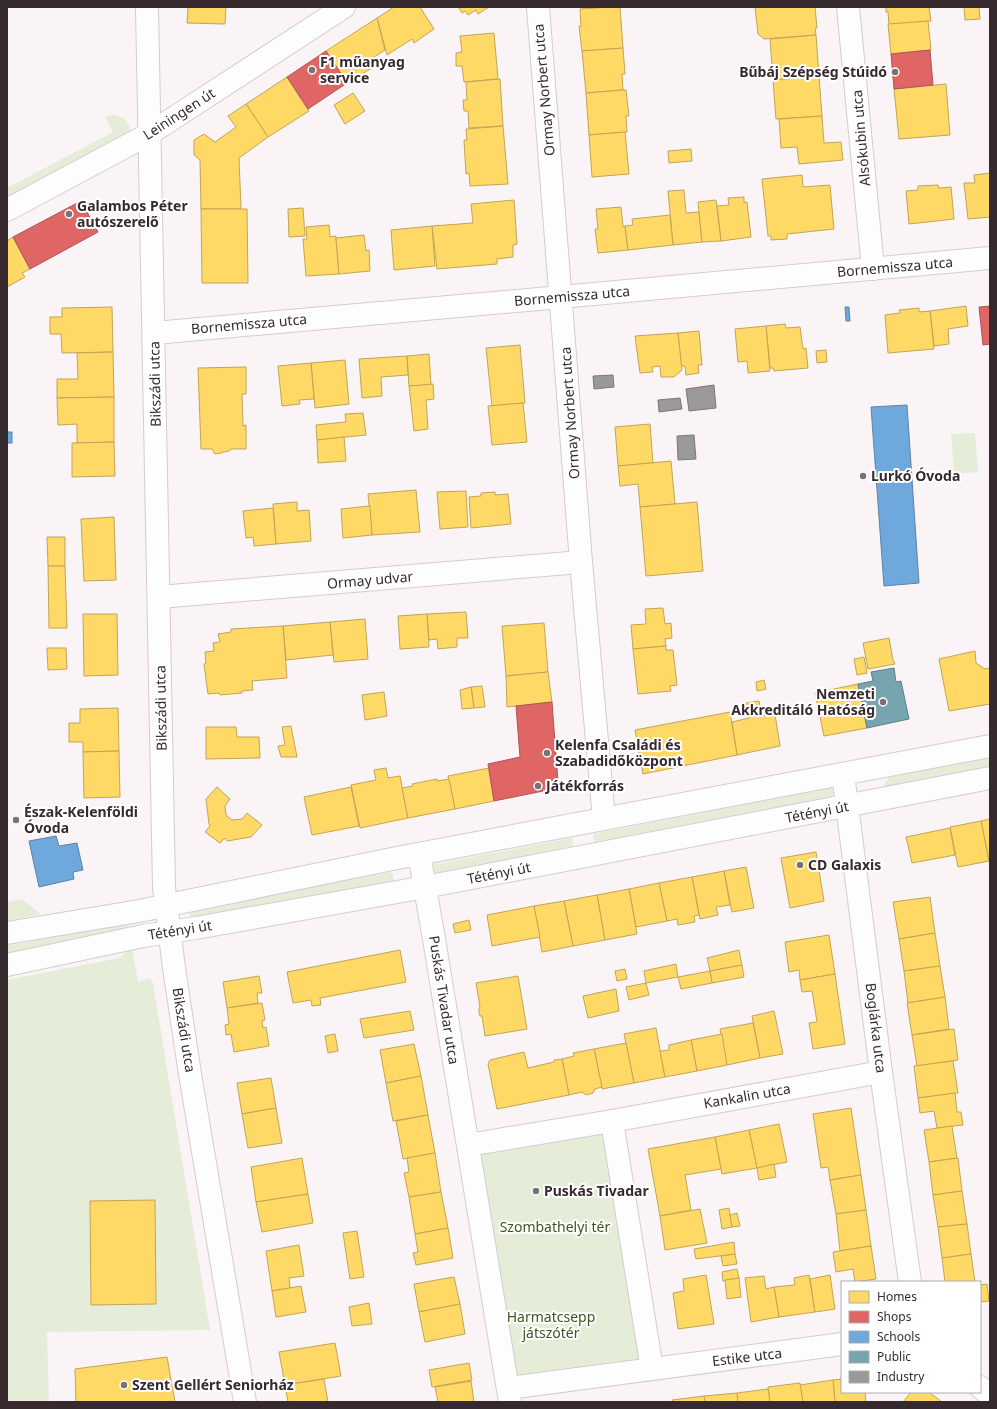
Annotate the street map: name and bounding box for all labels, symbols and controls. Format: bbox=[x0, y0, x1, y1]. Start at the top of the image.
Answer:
street label: Ormay Norbert utca bbox=[528, 23, 559, 157]
place label: F1 műanyag service bbox=[320, 52, 405, 87]
place label: Bűbáj Szépség Stúidó bbox=[739, 62, 887, 81]
marker: F1 műanyag service bbox=[307, 65, 317, 75]
marker: Bűbáj Szépség Stúidó bbox=[890, 67, 900, 77]
street label: Leiningen út bbox=[139, 83, 218, 144]
street label: Alsókubin utca bbox=[847, 89, 874, 187]
place label: Galambos Péter autószerelő bbox=[77, 196, 188, 231]
marker: Galambos Péter autószerelő bbox=[64, 209, 74, 219]
street label: Bornemissza utca bbox=[836, 252, 954, 281]
street label: Bornemissza utca bbox=[513, 281, 631, 310]
street label: Bornemissza utca bbox=[190, 309, 308, 338]
street label: Bikszádi utca bbox=[144, 341, 165, 427]
street label: Ormay Norbert utca bbox=[555, 346, 584, 480]
place label: Lurkó Óvoda bbox=[871, 466, 960, 485]
marker: Lurkó Óvoda bbox=[858, 471, 868, 481]
street label: Ormay udvar bbox=[326, 566, 414, 593]
street label: Bikszádi utca bbox=[150, 665, 171, 751]
place label: Nemzeti Akkreditáló Hatóság bbox=[731, 684, 875, 719]
marker: Nemzeti Akkreditáló Hatóság bbox=[878, 697, 888, 707]
place label: Kelenfa Családi és Szabadidőközpont bbox=[555, 735, 683, 770]
marker: Kelenfa Családi és Szabadidőközpont bbox=[542, 748, 552, 758]
place label: Játékforrás bbox=[544, 776, 624, 795]
marker: Játékforrás bbox=[533, 781, 543, 791]
street label: Tétényi út bbox=[783, 796, 850, 827]
place label: Észak-Kelenföldi Óvoda bbox=[24, 802, 138, 837]
marker: Észak-Kelenföldi Óvoda bbox=[11, 815, 21, 825]
place label: CD Galaxis bbox=[808, 855, 881, 874]
street label: Tétényi út bbox=[465, 857, 532, 888]
marker: CD Galaxis bbox=[795, 860, 805, 870]
street label: Tétényi út bbox=[147, 915, 213, 944]
street label: Puskás Tivadar utca bbox=[425, 934, 464, 1066]
street label: Boglárka utca bbox=[862, 982, 891, 1074]
street label: Bikszádi utca bbox=[168, 986, 201, 1074]
street label: Kankalin utca bbox=[702, 1078, 792, 1113]
place label: Puskás Tivadar bbox=[544, 1181, 649, 1200]
marker: Puskás Tivadar bbox=[531, 1186, 541, 1196]
park label: Szombathelyi tér bbox=[500, 1217, 611, 1236]
legend bbox=[841, 1281, 981, 1393]
text: Homes bbox=[877, 1288, 917, 1305]
park label: Harmatcsepp játszótér bbox=[507, 1307, 595, 1342]
text: Shops bbox=[877, 1308, 912, 1325]
text: Schools bbox=[877, 1328, 920, 1345]
street label: Estike utca bbox=[711, 1343, 783, 1370]
text: Public bbox=[877, 1348, 911, 1365]
text: Industry bbox=[877, 1368, 925, 1385]
place label: Szent Gellért Seniorház bbox=[132, 1375, 294, 1394]
marker: Szent Gellért Seniorház bbox=[119, 1380, 129, 1390]

